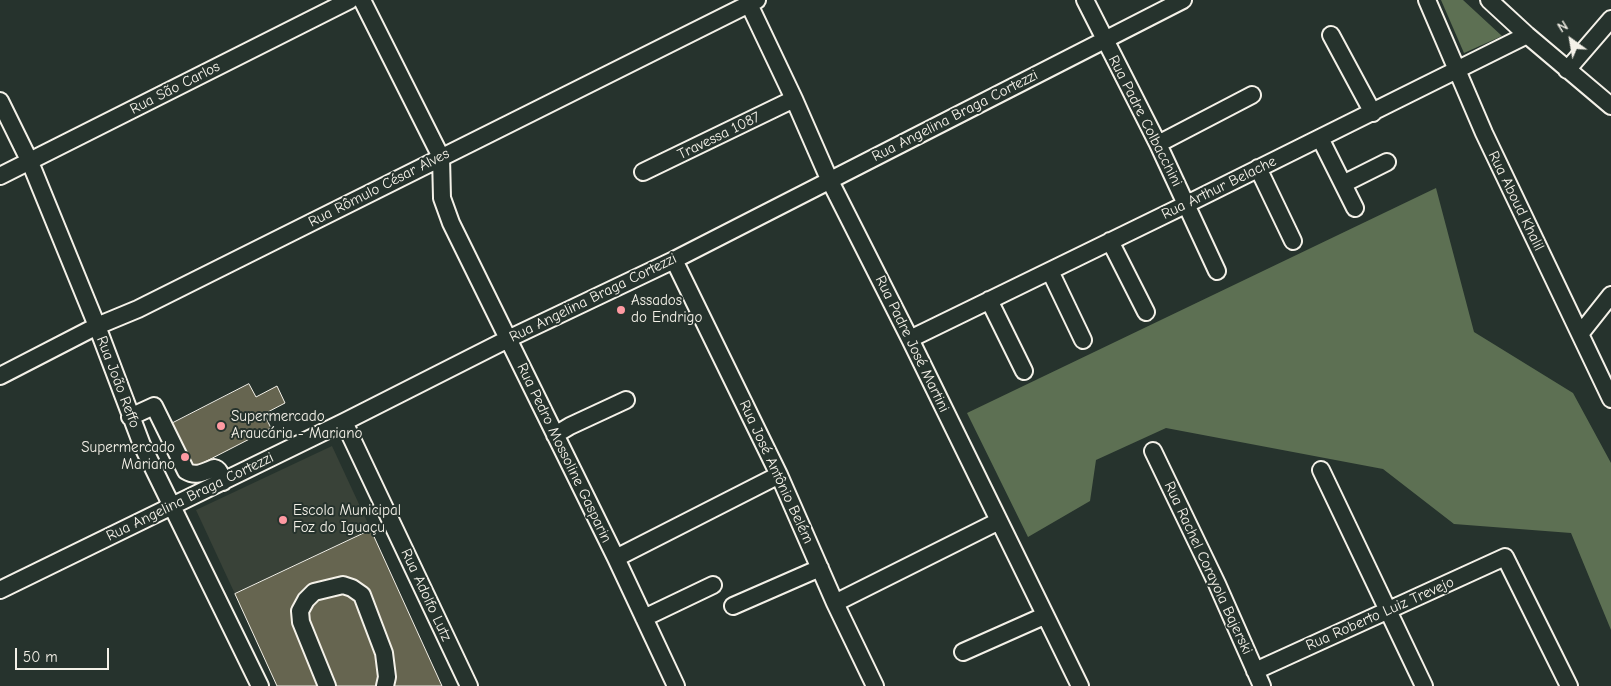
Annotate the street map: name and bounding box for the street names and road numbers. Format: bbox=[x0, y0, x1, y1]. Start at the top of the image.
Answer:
street label: Rua Padre Colbacchini bbox=[1104, 52, 1186, 190]
street label: Rua São Carlos bbox=[127, 58, 223, 118]
street label: Rua Angelina Braga Cortezzi bbox=[869, 66, 1041, 166]
street label: Travessa 1087 bbox=[675, 108, 763, 164]
street label: Rua Rômulo César Alves bbox=[306, 145, 452, 231]
street label: Rua Aboud Khalil bbox=[1484, 148, 1548, 254]
street label: Rua Arthur Belache bbox=[1159, 152, 1279, 224]
street label: Rua Angelina Braga Cortezzi bbox=[506, 250, 680, 346]
street label: Rua Padre José Martini bbox=[871, 273, 953, 415]
street label: Rua João Reffo bbox=[92, 333, 144, 431]
street label: Rua Pedro Mossoline Gasparin bbox=[513, 360, 615, 546]
street label: Rua José Antônio Belém bbox=[735, 397, 817, 547]
street label: Rua Angelina Braga Cortezzi bbox=[103, 449, 277, 545]
street label: Rua Rachel Corayola Bajerski bbox=[1160, 479, 1256, 657]
street label: Rua Adolfo Lutz bbox=[397, 546, 455, 644]
street label: Rua Roberto Luiz Trevejo bbox=[1303, 573, 1457, 655]

